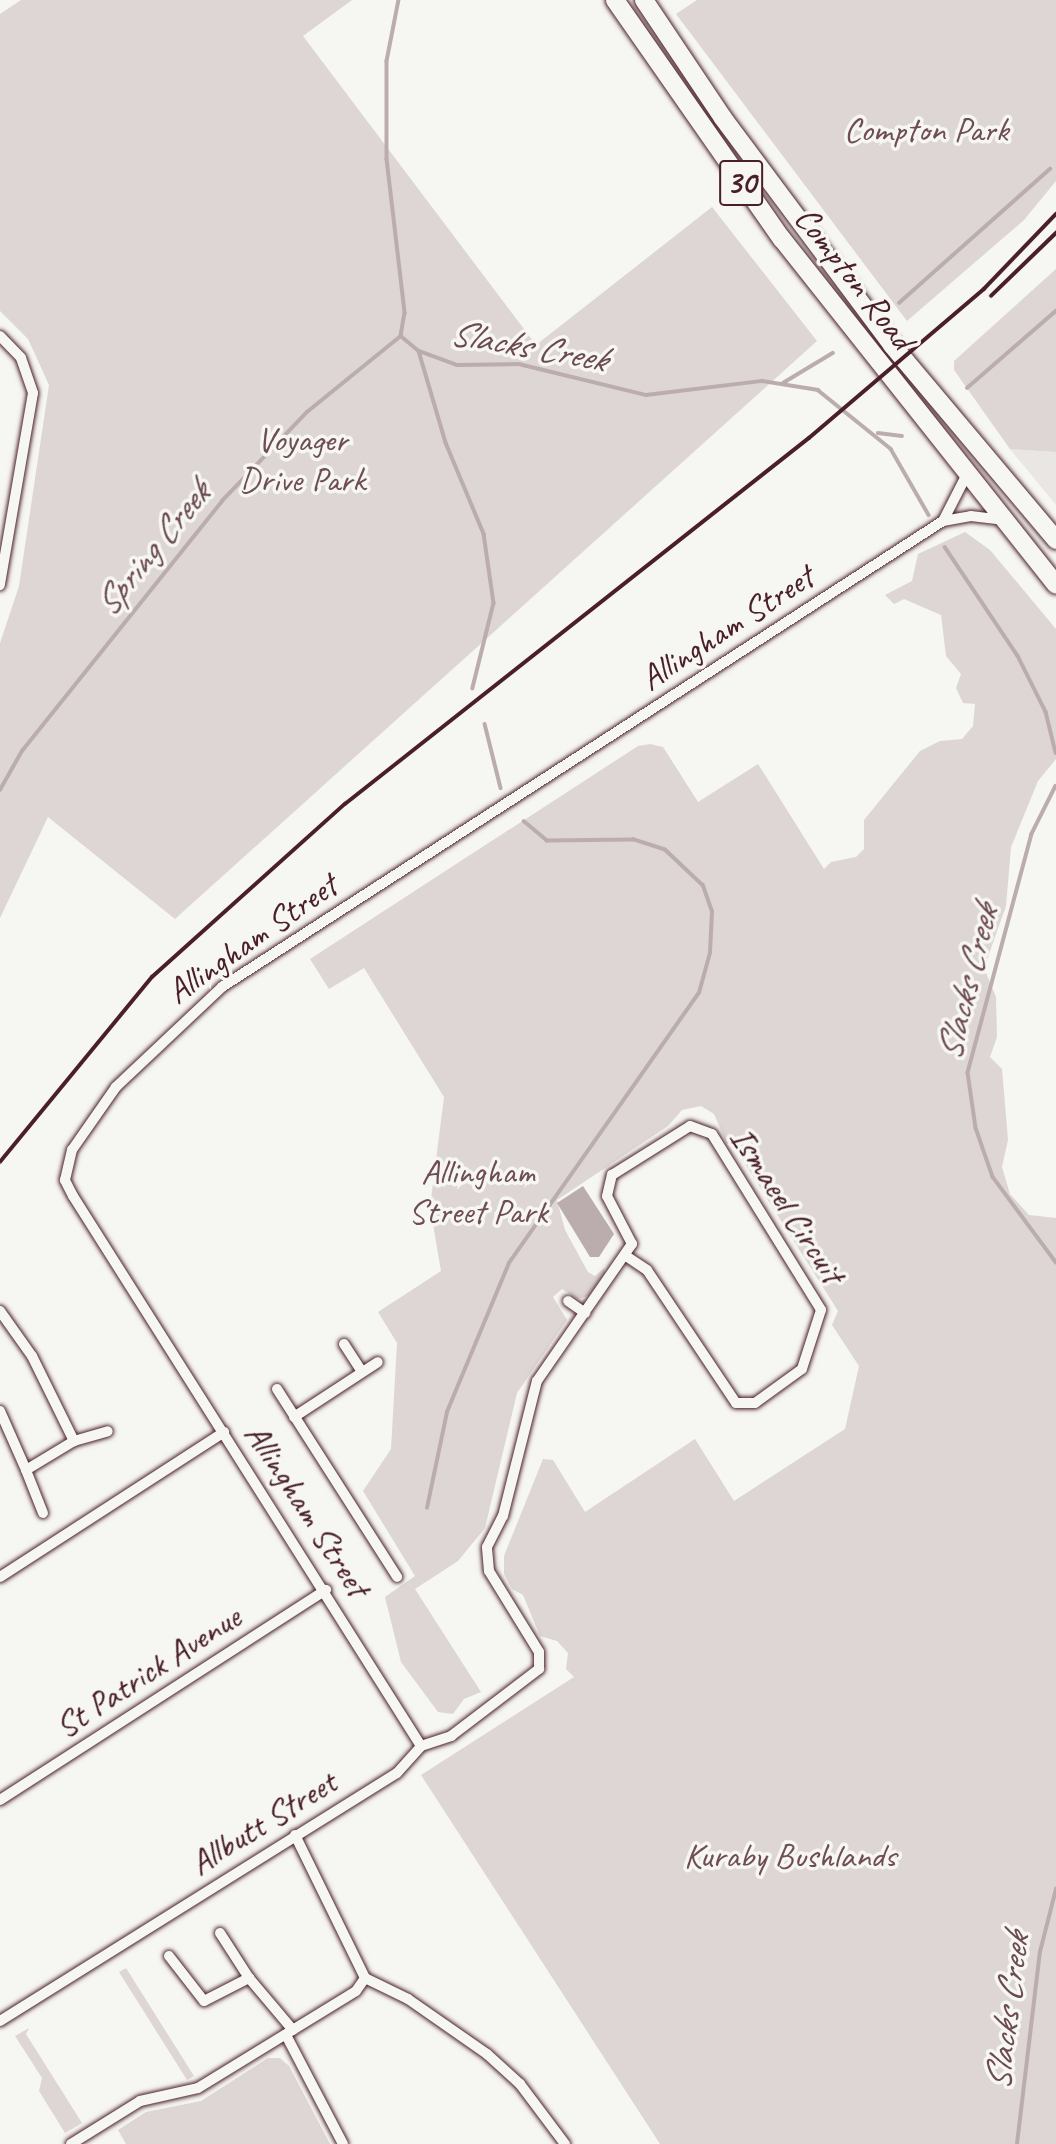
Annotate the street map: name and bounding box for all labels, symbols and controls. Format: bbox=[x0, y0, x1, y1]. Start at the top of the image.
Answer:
park label: Compton Park bbox=[843, 109, 1009, 151]
road number: 30 bbox=[718, 154, 764, 212]
street label: Compton Road bbox=[786, 199, 922, 357]
water label: Slacks Creek bbox=[447, 310, 609, 382]
park label: Voyager Drive Park bbox=[239, 419, 365, 501]
water label: Spring Creek bbox=[85, 473, 219, 625]
street label: Allingham Street bbox=[632, 556, 822, 700]
street label: Allingham Street bbox=[159, 865, 345, 1013]
water label: Slacks Creek bbox=[926, 901, 1008, 1065]
street label: Ismaeel Circuit bbox=[721, 1119, 853, 1291]
park label: Allingham Street Park bbox=[408, 1151, 548, 1233]
street label: Allingham Street bbox=[235, 1415, 379, 1605]
street label: St Patrick Avenue bbox=[47, 1596, 249, 1748]
street label: Allbutt Street bbox=[182, 1761, 344, 1885]
park label: Kuraby Bushlands bbox=[685, 1835, 895, 1877]
water label: Slacks Creek bbox=[975, 1931, 1039, 2093]

